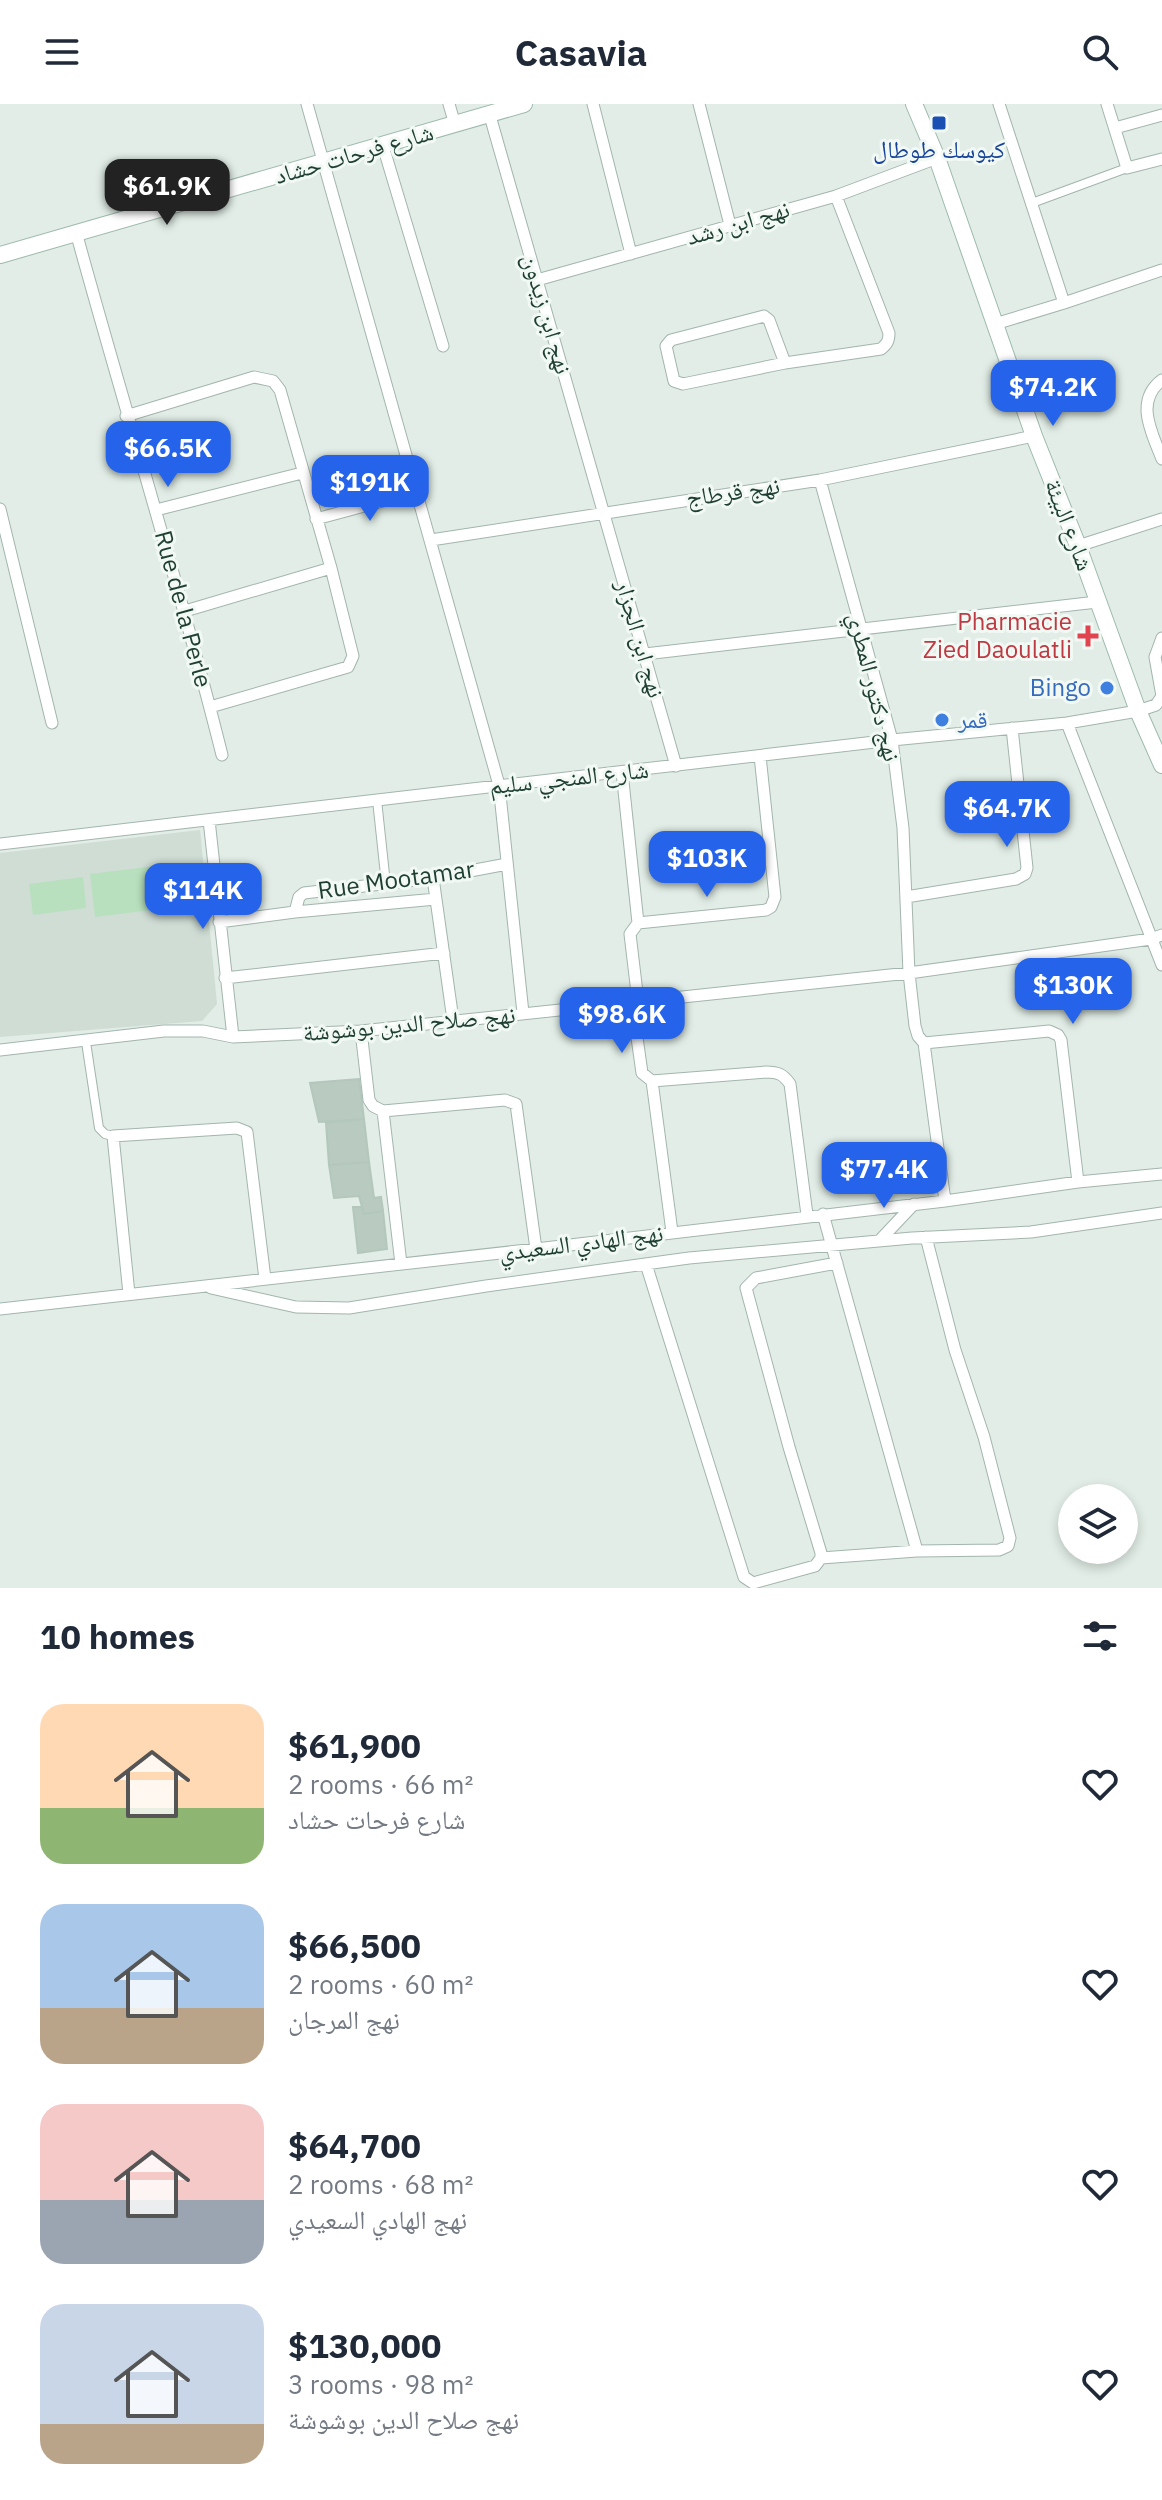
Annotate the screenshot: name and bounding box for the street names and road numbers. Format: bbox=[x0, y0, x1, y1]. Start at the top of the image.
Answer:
street label: شارع فرحات حشاد bbox=[271, 115, 437, 191]
street label: نهج ابن رشد bbox=[682, 192, 793, 252]
street label: نهج ابن زيدون bbox=[516, 250, 580, 378]
street label: نهج قرطاج bbox=[684, 469, 782, 513]
street label: شارع البيئة bbox=[1038, 474, 1102, 575]
street label: Rue de la Perle bbox=[148, 527, 220, 691]
street label: نهج ابن الجزار bbox=[609, 575, 673, 701]
street label: نهج دكتور المطري bbox=[837, 609, 909, 766]
street label: شارع المنجي سليم bbox=[488, 753, 651, 805]
street label: Rue Mootamar bbox=[315, 852, 477, 906]
street label: نهج صلاح الدين بوشوشة bbox=[301, 998, 517, 1048]
street label: نهج الهادي السعيدي bbox=[497, 1216, 665, 1272]

